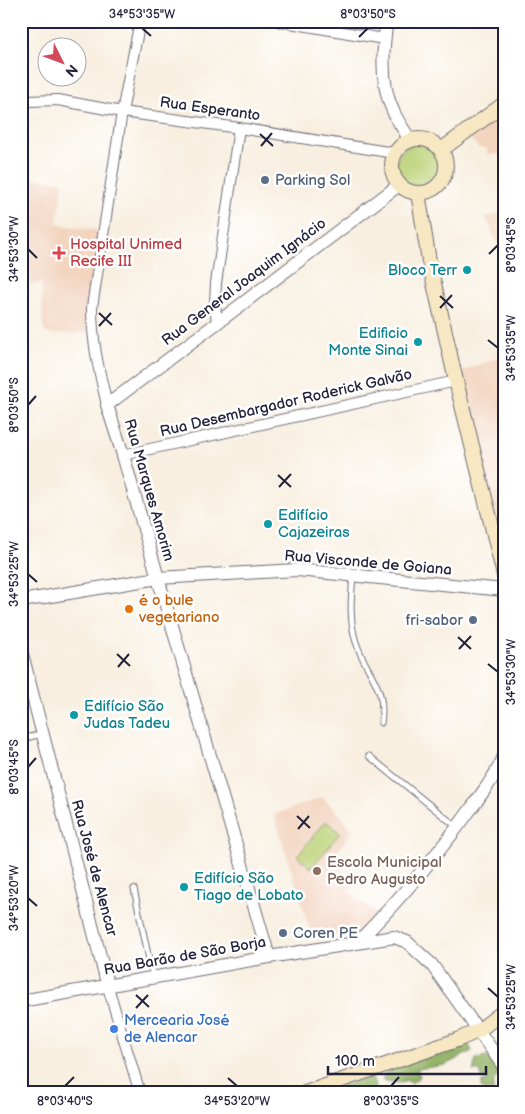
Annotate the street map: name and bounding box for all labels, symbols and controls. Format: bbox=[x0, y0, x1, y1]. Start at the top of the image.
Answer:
text: 34°53'35"W bbox=[109, 7, 175, 22]
text: 8°03'50"S bbox=[340, 7, 396, 22]
north arrow bbox=[38, 38, 88, 88]
text: N bbox=[61, 61, 81, 80]
street label: Rua Esperanto bbox=[159, 93, 261, 125]
place label: Parking Sol bbox=[275, 171, 350, 190]
marker: Parking Sol bbox=[259, 174, 271, 186]
street label: Rua General Joaquim Ignácio bbox=[158, 214, 330, 350]
text: 34°53'30"W bbox=[7, 216, 22, 282]
text: 8°03'45"S bbox=[504, 217, 519, 273]
place label: Hospital Unimed Recife III bbox=[70, 235, 182, 271]
marker: Hospital Unimed Recife III bbox=[52, 246, 66, 260]
place label: Bloco Terr bbox=[388, 261, 458, 280]
marker: Bloco Terr bbox=[461, 264, 473, 276]
text: 34°53'35"W bbox=[504, 315, 519, 381]
place label: Edificio Monte Sinai bbox=[328, 324, 408, 360]
marker: Edificio Monte Sinai bbox=[412, 336, 424, 348]
street label: Rua Desembargador Roderick Galvão bbox=[158, 365, 414, 441]
text: 8°03'50"S bbox=[7, 377, 22, 433]
street label: Rua Marques Amorim bbox=[120, 417, 178, 563]
place label: Edifício Cajazeiras bbox=[278, 506, 350, 542]
marker: Edifício Cajazeiras bbox=[262, 518, 274, 530]
text: 34°53'25"W bbox=[7, 541, 22, 607]
street label: Rua Visconde de Goiana bbox=[283, 546, 453, 580]
place label: é o bule vegetariano bbox=[138, 591, 220, 627]
marker: é o bule vegetariano bbox=[123, 603, 135, 615]
place label: fri-sabor bbox=[406, 611, 464, 630]
marker: fri-sabor bbox=[467, 614, 479, 626]
text: 34°53'30"W bbox=[504, 639, 519, 705]
place label: Edifício São Judas Tadeu bbox=[84, 697, 170, 733]
marker: Edifício São Judas Tadeu bbox=[68, 709, 80, 721]
text: 8°03'45"S bbox=[7, 739, 22, 795]
street label: Rua José de Alencar bbox=[67, 798, 122, 939]
place label: Escola Municipal Pedro Augusto bbox=[327, 853, 442, 889]
text: 34°53'20"W bbox=[7, 865, 22, 931]
marker: Escola Municipal Pedro Augusto bbox=[311, 865, 323, 877]
place label: Edifício São Tiago de Lobato bbox=[194, 869, 304, 905]
marker: Edifício São Tiago de Lobato bbox=[178, 881, 190, 893]
place label: Coren PE bbox=[293, 924, 358, 943]
marker: Coren PE bbox=[277, 927, 289, 939]
street label: Rua Barão de São Borja bbox=[102, 932, 268, 980]
text: 34°53'25"W bbox=[504, 964, 519, 1030]
place label: Mercearia José de Alencar bbox=[124, 1011, 230, 1047]
marker: Mercearia José de Alencar bbox=[108, 1023, 120, 1035]
scale bar bbox=[328, 1044, 485, 1076]
text: 100 m bbox=[335, 1052, 375, 1071]
text: 8°03'40"S bbox=[37, 1094, 93, 1109]
text: 34°53'20"W bbox=[204, 1094, 270, 1109]
text: 8°03'35"S bbox=[363, 1094, 419, 1109]

